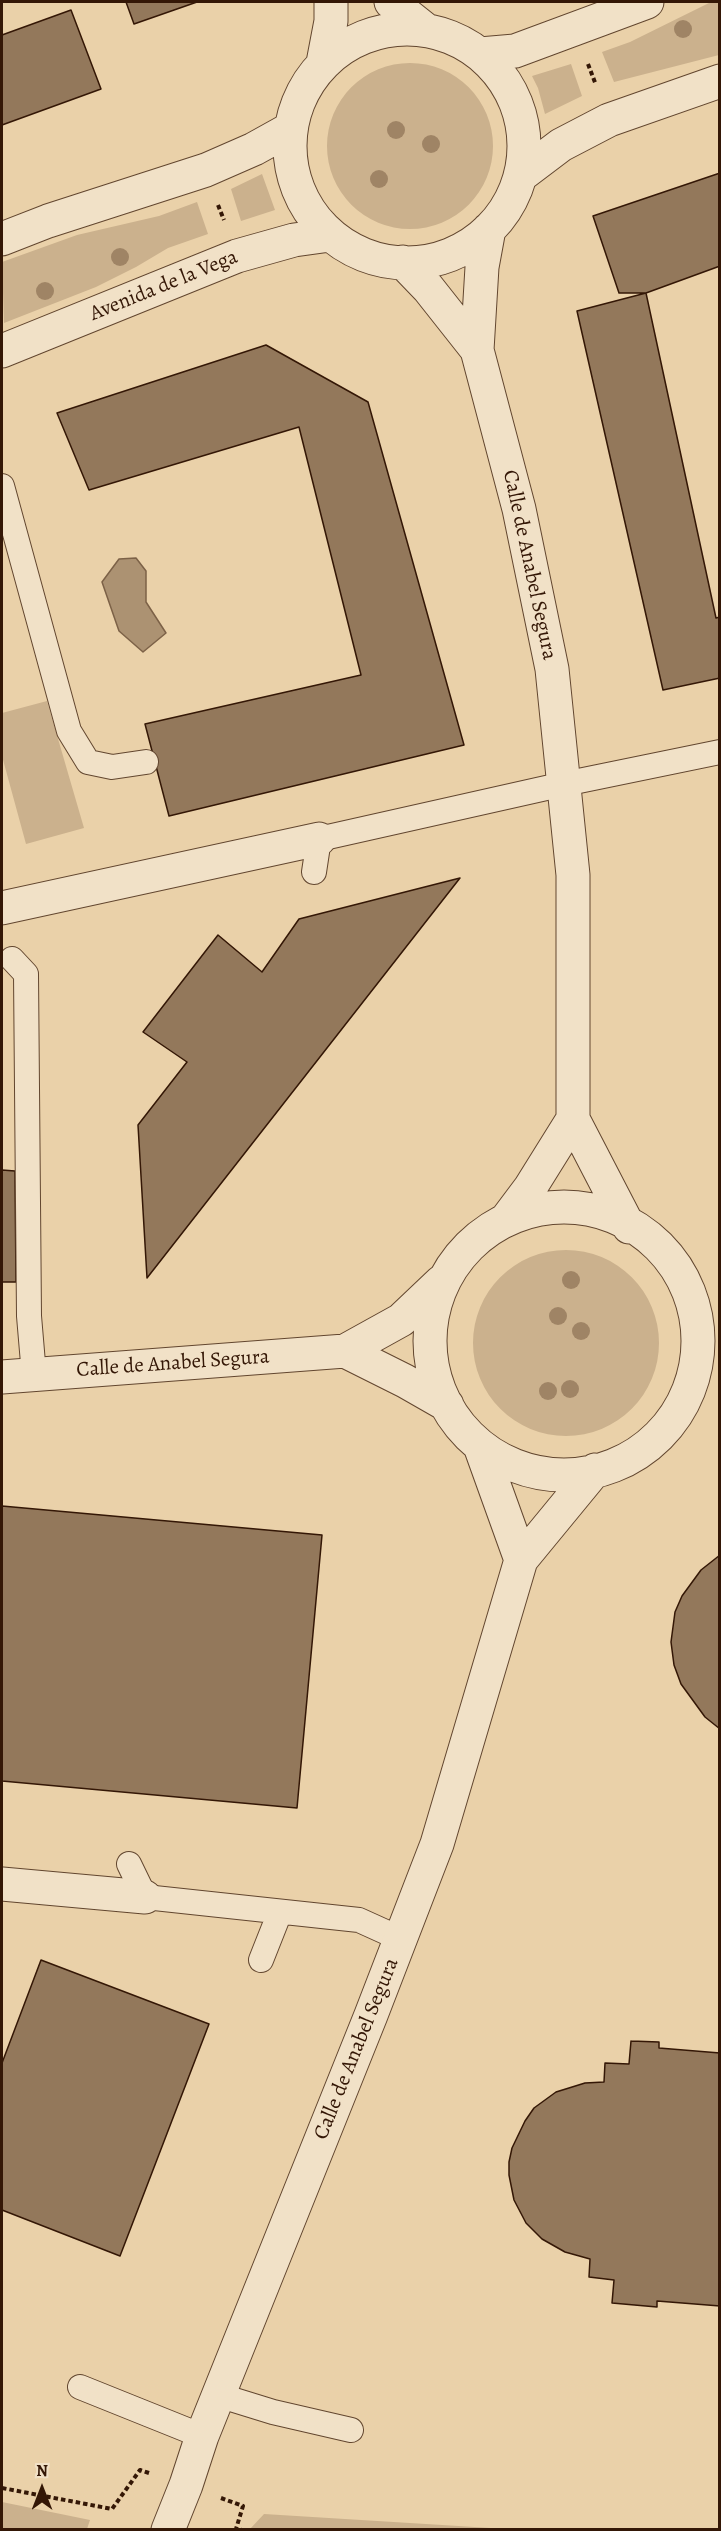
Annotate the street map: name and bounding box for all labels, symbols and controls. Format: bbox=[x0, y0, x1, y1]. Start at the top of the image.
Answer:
street label: Avenida de la Vega bbox=[86, 245, 242, 327]
street label: Calle de Anabel Segura bbox=[497, 468, 561, 662]
street label: Calle de Anabel Segura bbox=[76, 1345, 270, 1383]
street label: Calle de Anabel Segura bbox=[309, 1955, 405, 2143]
north arrow bbox=[12, 2459, 72, 2519]
text: N bbox=[36, 2460, 48, 2482]

